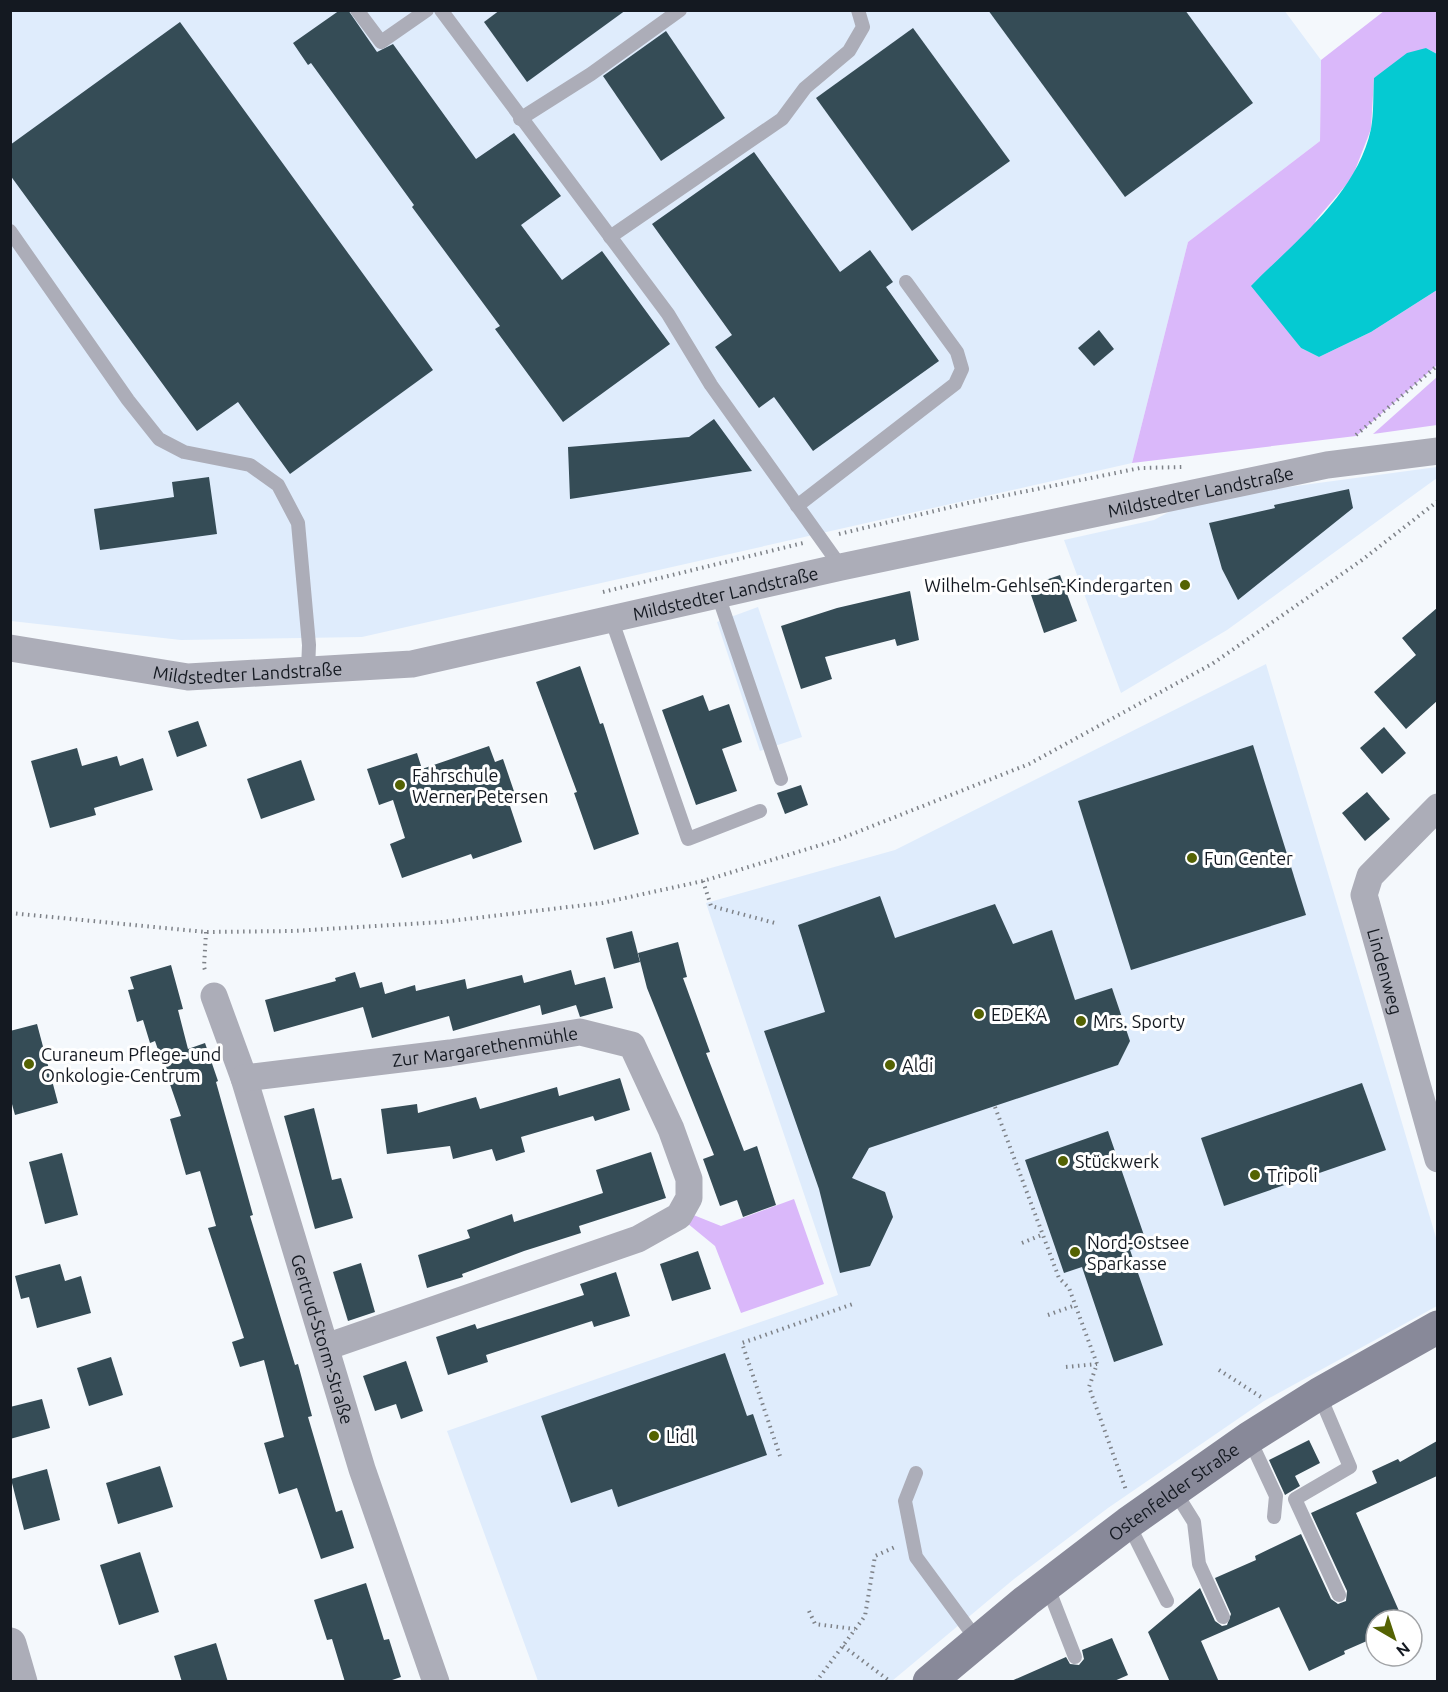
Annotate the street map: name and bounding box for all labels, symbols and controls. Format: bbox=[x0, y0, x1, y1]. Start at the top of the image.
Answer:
street label: Mildstedter Landstraße bbox=[1106, 462, 1295, 521]
street label: Mildstedter Landstraße bbox=[631, 562, 820, 624]
place label: Wilhelm-Gehlsen-Kindergarten bbox=[924, 575, 1173, 595]
marker: Wilhelm-Gehlsen-Kindergarten bbox=[1178, 578, 1192, 592]
street label: Mildstedter Landstraße bbox=[152, 658, 343, 687]
place label: Fahrschule Werner Petersen bbox=[412, 765, 548, 806]
marker: Fahrschule Werner Petersen bbox=[393, 778, 407, 792]
place label: Fun Center bbox=[1204, 848, 1293, 868]
marker: Fun Center bbox=[1185, 851, 1199, 865]
street label: Lindenweg bbox=[1364, 926, 1407, 1017]
place label: EDEKA bbox=[991, 1004, 1047, 1024]
marker: EDEKA bbox=[972, 1007, 986, 1021]
place label: Mrs. Sporty bbox=[1093, 1011, 1185, 1031]
marker: Mrs. Sporty bbox=[1074, 1014, 1088, 1028]
street label: Zur Margarethenmühle bbox=[391, 1022, 579, 1070]
place label: Curaneum Pflege- und Onkologie-Centrum bbox=[41, 1044, 221, 1085]
place label: Aldi bbox=[902, 1055, 933, 1075]
marker: Curaneum Pflege- und Onkologie-Centrum bbox=[22, 1057, 36, 1071]
marker: Aldi bbox=[883, 1058, 897, 1072]
place label: Stückwerk bbox=[1075, 1151, 1159, 1171]
marker: Stückwerk bbox=[1056, 1154, 1070, 1168]
place label: Tripoli bbox=[1267, 1165, 1318, 1185]
marker: Tripoli bbox=[1248, 1168, 1262, 1182]
place label: Nord-Ostsee Sparkasse bbox=[1087, 1232, 1190, 1273]
marker: Nord-Ostsee Sparkasse bbox=[1068, 1245, 1082, 1259]
street label: Gertrud-Storm-Straße bbox=[288, 1252, 358, 1426]
place label: Lidl bbox=[666, 1426, 695, 1446]
marker: Lidl bbox=[647, 1429, 661, 1443]
street label: Ostenfelder Straße bbox=[1104, 1438, 1242, 1545]
north arrow bbox=[1364, 1608, 1424, 1668]
text: N bbox=[1393, 1639, 1414, 1660]

